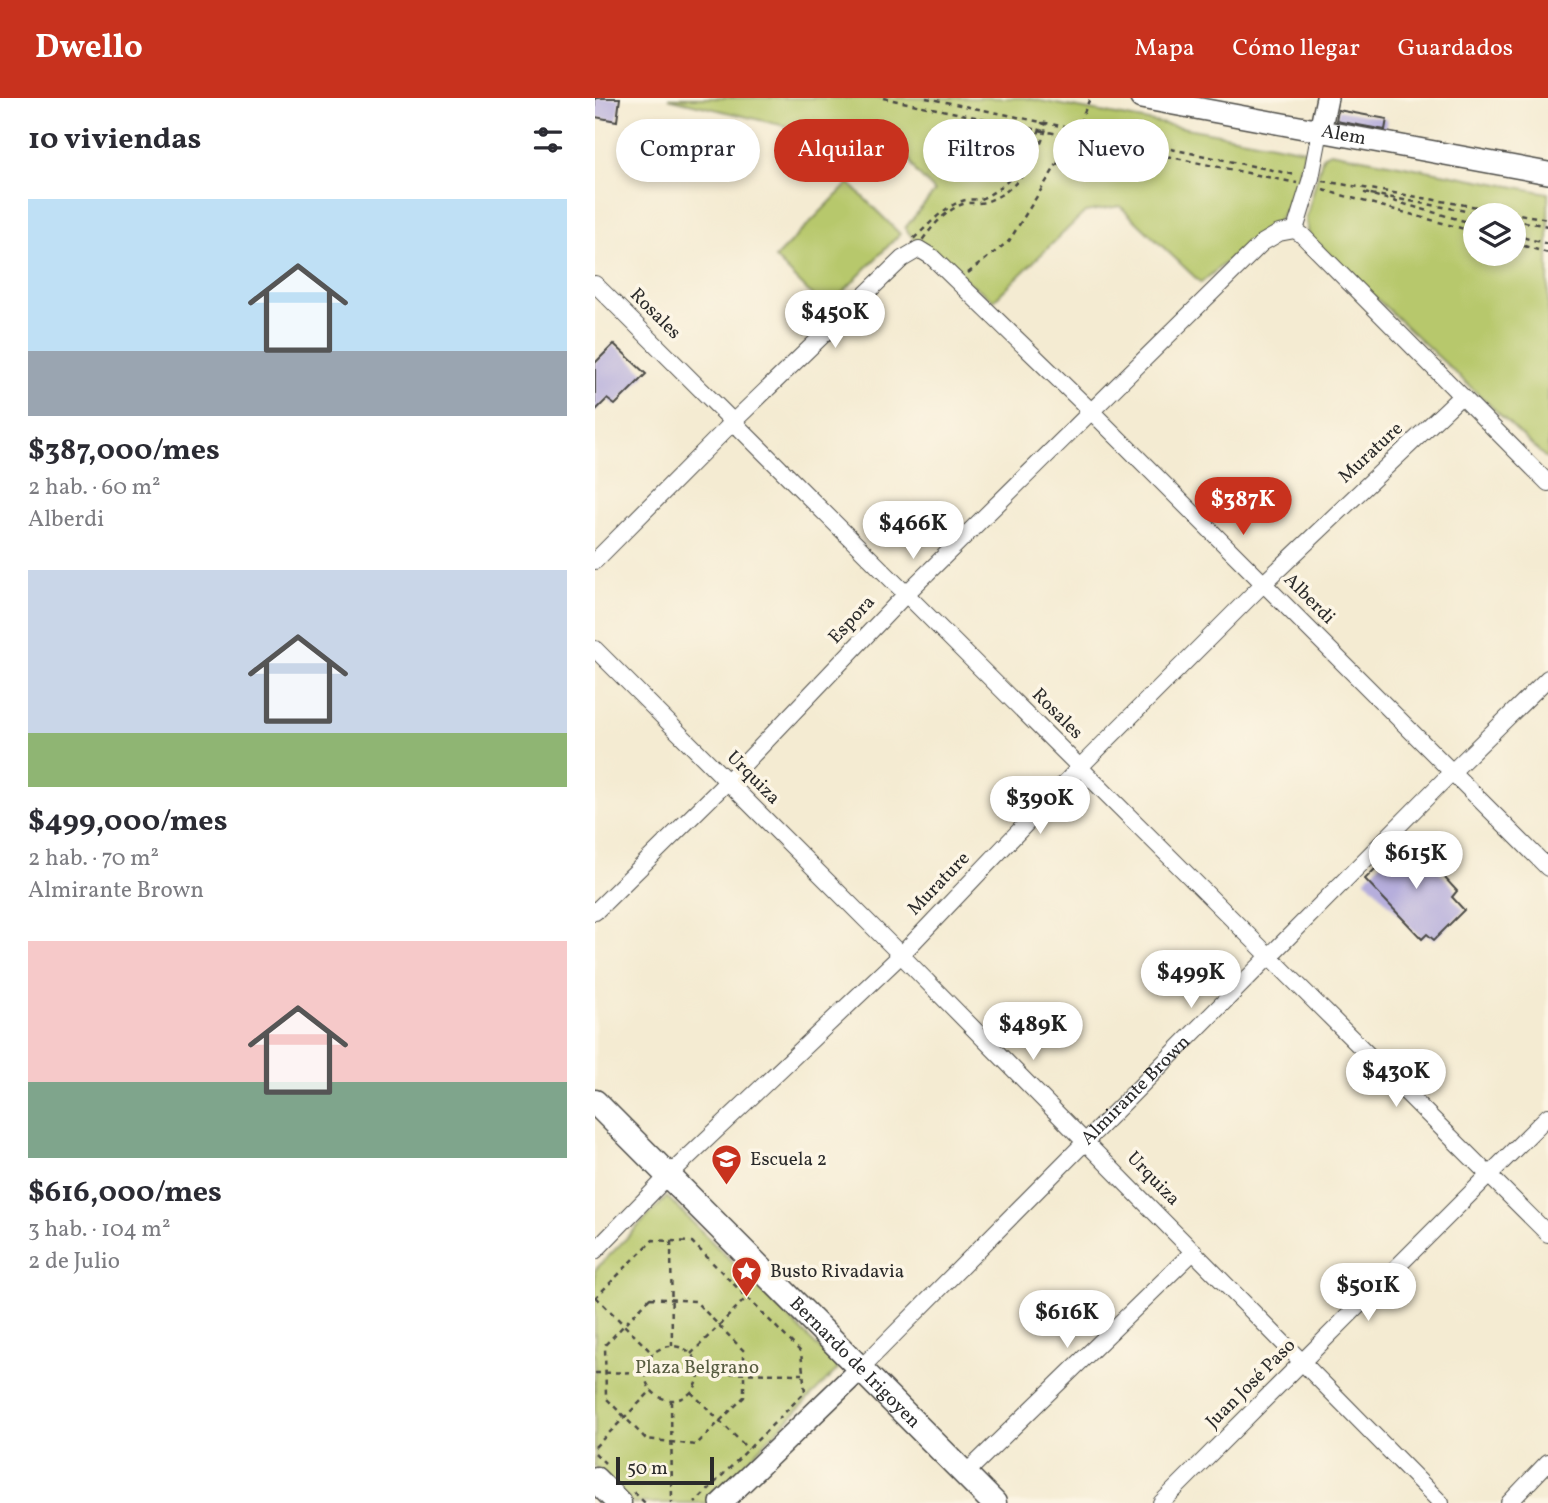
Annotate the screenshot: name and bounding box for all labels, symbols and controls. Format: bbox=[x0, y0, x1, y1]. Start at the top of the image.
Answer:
text: Dwello bbox=[35, 26, 143, 72]
text: Mapa bbox=[1135, 32, 1195, 66]
text: Cómo llegar bbox=[1233, 32, 1360, 66]
text: Guardados bbox=[1398, 32, 1513, 66]
street label: Alem bbox=[1319, 118, 1368, 152]
text: 10 viviendas bbox=[28, 119, 201, 161]
chip: Comprar bbox=[616, 119, 760, 182]
chip: Alquilar bbox=[774, 119, 909, 182]
chip: Filtros bbox=[923, 119, 1039, 182]
chip: Nuevo bbox=[1053, 119, 1169, 182]
icon: filters bbox=[529, 121, 567, 159]
map controls bbox=[1463, 203, 1526, 266]
button: layers bbox=[1463, 203, 1526, 266]
icon: home bbox=[235, 245, 361, 371]
street label: Rosales bbox=[623, 282, 687, 346]
pin: $450K bbox=[786, 290, 884, 350]
text: $450K bbox=[801, 297, 869, 329]
street label: Murature bbox=[1333, 416, 1409, 490]
text: $387,000/mes bbox=[28, 430, 220, 472]
text: 2 hab. · 60 m² bbox=[28, 472, 161, 504]
pin: $387K bbox=[1194, 478, 1292, 537]
text: $387K bbox=[1211, 484, 1275, 516]
pin: $466K bbox=[864, 502, 962, 561]
text: Alberdi bbox=[28, 504, 104, 536]
text: $466K bbox=[879, 508, 947, 540]
street label: Alberdi bbox=[1278, 568, 1341, 631]
street label: Espora bbox=[823, 590, 881, 650]
icon: home bbox=[235, 616, 361, 742]
street label: Rosales bbox=[1025, 682, 1089, 746]
street label: Urquiza bbox=[720, 745, 786, 811]
pin: $390K bbox=[991, 776, 1089, 836]
text: $390K bbox=[1006, 783, 1074, 815]
text: $499,000/mes bbox=[28, 801, 228, 843]
pin: $615K bbox=[1367, 832, 1465, 891]
text: $615K bbox=[1385, 838, 1447, 870]
text: 2 hab. · 70 m² bbox=[28, 843, 159, 875]
street label: Murature bbox=[902, 846, 976, 922]
text: Almirante Brown bbox=[28, 875, 204, 907]
pin: $499K bbox=[1142, 950, 1240, 1010]
text: $499K bbox=[1157, 957, 1225, 989]
icon: home bbox=[235, 987, 361, 1113]
pin: $489K bbox=[984, 1002, 1082, 1062]
text: $489K bbox=[999, 1009, 1067, 1041]
street label: Almirante Brown bbox=[1076, 1030, 1196, 1151]
pin: $430K bbox=[1347, 1049, 1445, 1109]
text: $430K bbox=[1362, 1056, 1430, 1088]
school or university icon: Escuela 2 bbox=[710, 1143, 744, 1187]
street label: Urquiza bbox=[1121, 1146, 1185, 1212]
place label: Escuela 2 bbox=[750, 1147, 827, 1173]
text: $616,000/mes bbox=[28, 1172, 222, 1214]
text: 3 hab. · 104 m² bbox=[28, 1214, 170, 1246]
text: 2 de Julio bbox=[28, 1246, 120, 1278]
place icon: Busto Rivadavia bbox=[730, 1255, 764, 1299]
place label: Busto Rivadavia bbox=[770, 1259, 904, 1285]
pin: $501K bbox=[1319, 1264, 1417, 1323]
text: $501K bbox=[1336, 1270, 1400, 1302]
pin: $616K bbox=[1018, 1290, 1116, 1350]
street label: Bernardo de Irigoyen bbox=[783, 1291, 926, 1435]
text: $616K bbox=[1035, 1297, 1099, 1329]
street label: Juan José Paso bbox=[1200, 1333, 1302, 1435]
park label: Plaza Belgrano bbox=[635, 1355, 759, 1381]
scale bar bbox=[616, 1454, 714, 1486]
text: 50 m bbox=[627, 1456, 668, 1482]

